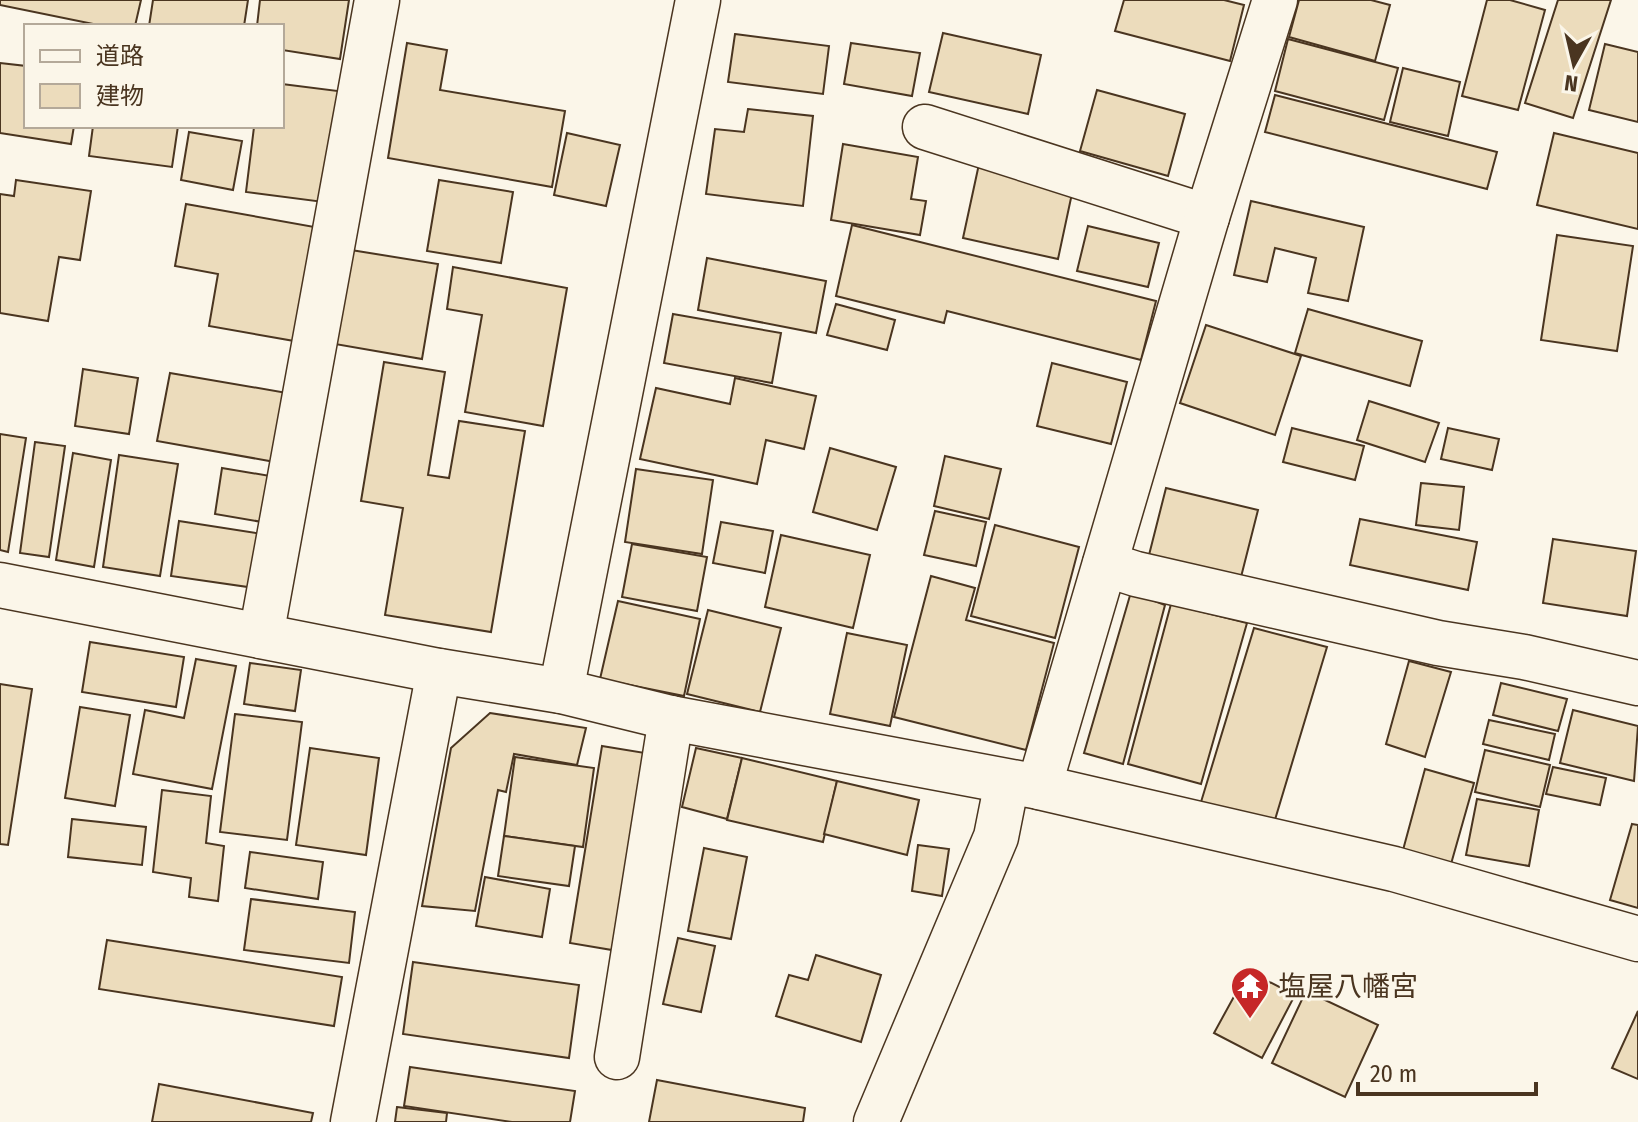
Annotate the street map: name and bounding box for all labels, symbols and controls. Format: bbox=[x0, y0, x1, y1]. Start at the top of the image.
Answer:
legend bbox=[24, 24, 284, 128]
north arrow bbox=[1534, 24, 1614, 104]
text: 道路 bbox=[96, 42, 144, 70]
text: N bbox=[1563, 69, 1580, 98]
text: 建物 bbox=[96, 82, 144, 110]
temple icon: 塩屋八幡宮 bbox=[1229, 965, 1271, 1020]
place label: 塩屋八幡宮 bbox=[1278, 970, 1418, 1003]
scale bar bbox=[1358, 1046, 1536, 1096]
text: 20 m bbox=[1370, 1060, 1417, 1088]

